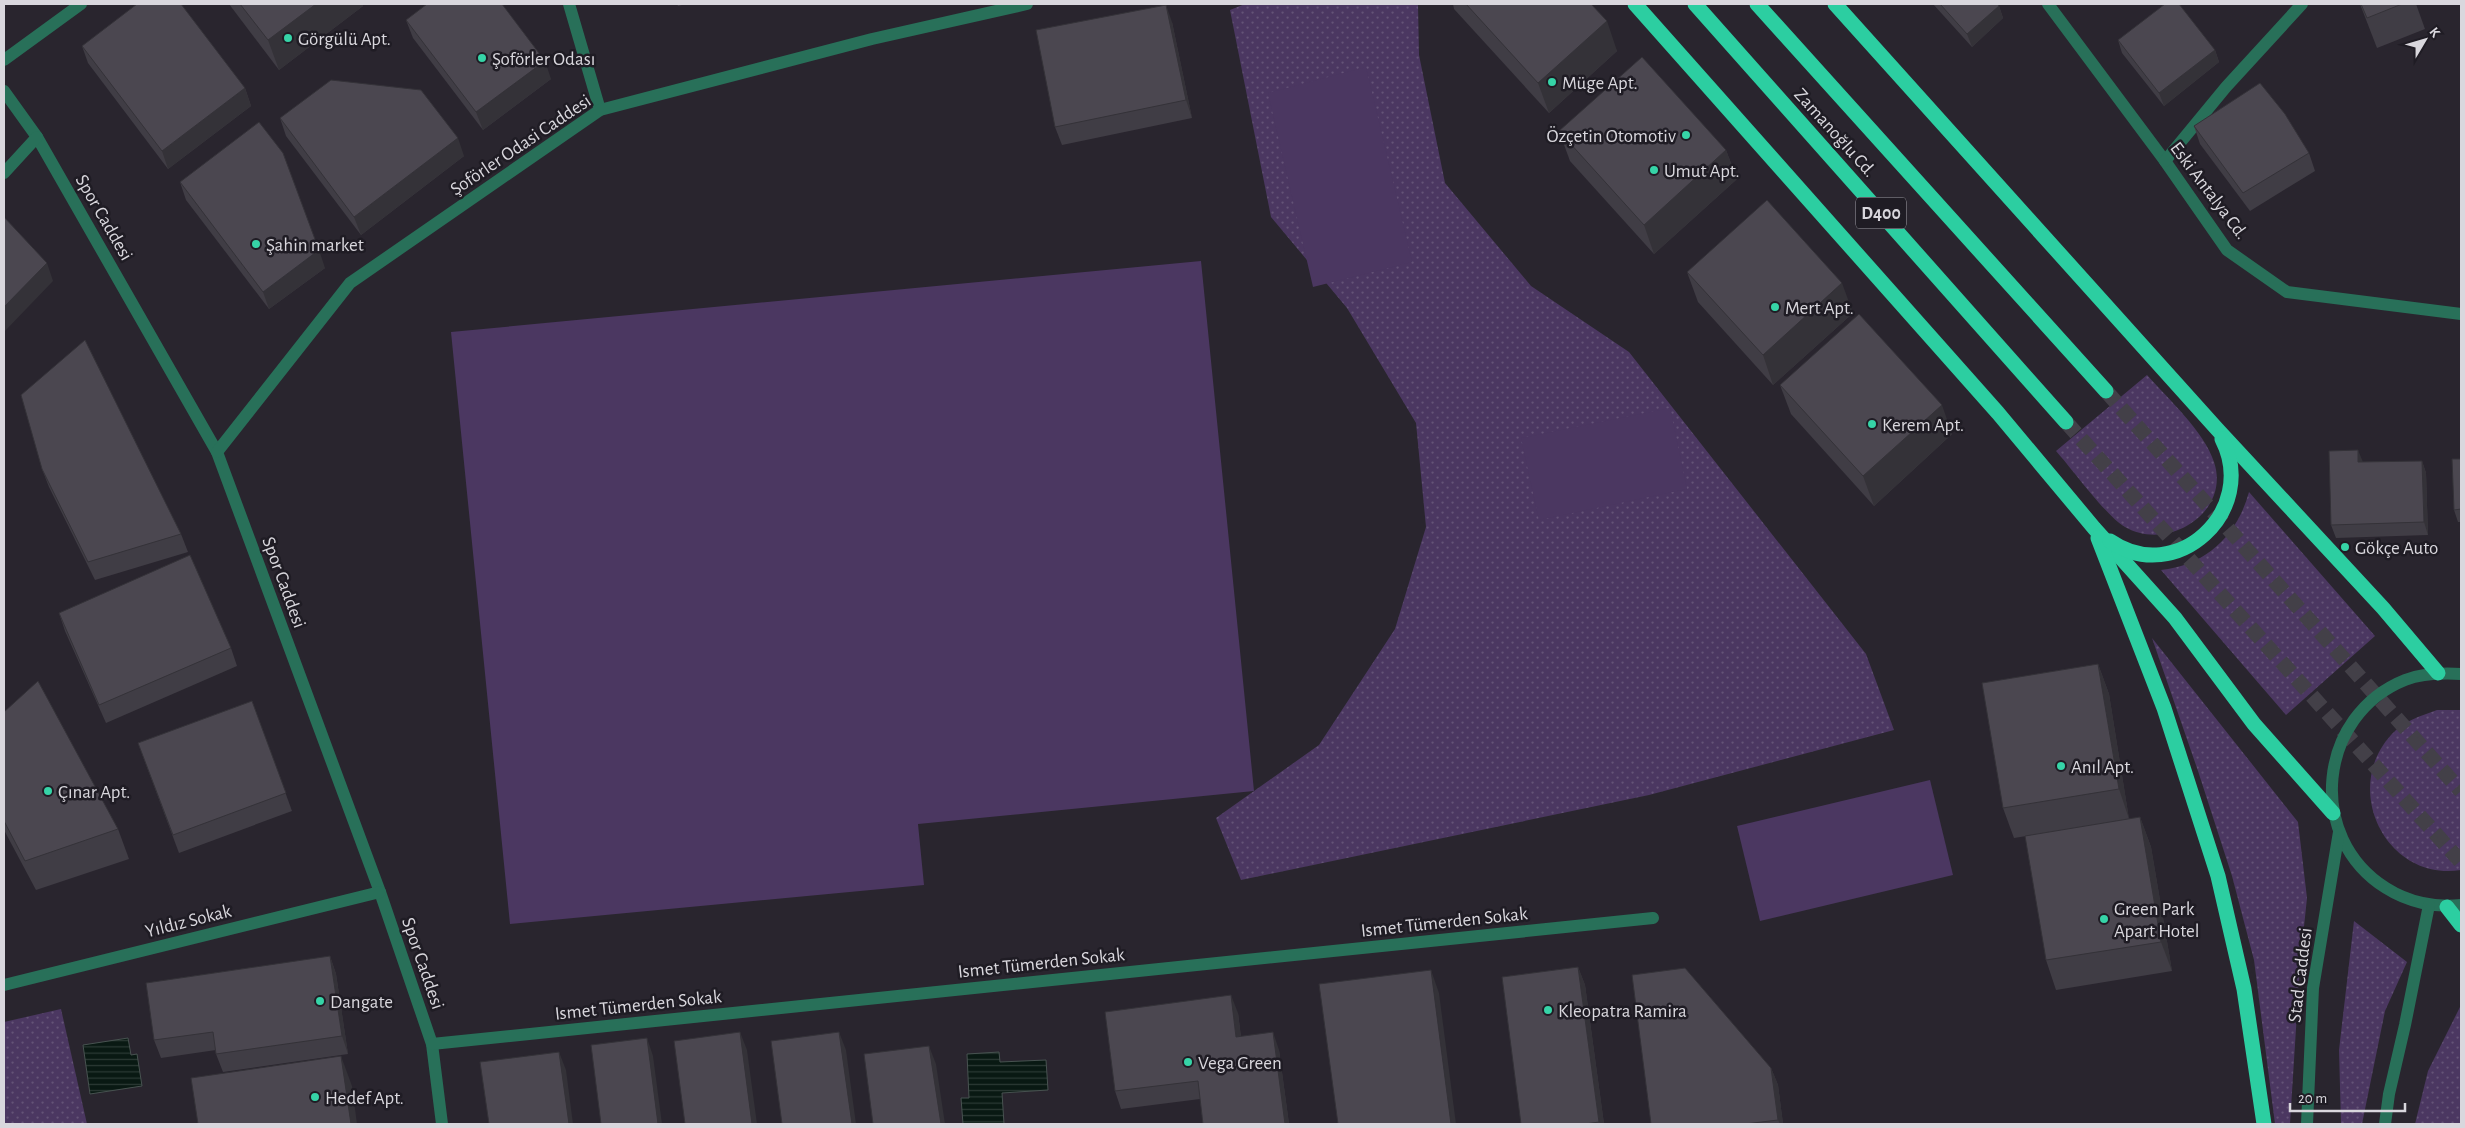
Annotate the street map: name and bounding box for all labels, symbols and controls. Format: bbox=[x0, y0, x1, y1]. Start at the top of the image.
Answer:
north arrow bbox=[2400, 15, 2450, 65]
text: K bbox=[2426, 25, 2443, 41]
place label: Görgülü Apt. bbox=[298, 30, 391, 49]
marker: Görgülü Apt. bbox=[282, 32, 294, 44]
place label: Şoförler Odası bbox=[492, 50, 595, 69]
marker: Şoförler Odası bbox=[476, 52, 488, 64]
place label: Müge Apt. bbox=[1562, 74, 1638, 93]
marker: Müge Apt. bbox=[1546, 76, 1558, 88]
street label: Zamanoğlu Cd. bbox=[1790, 85, 1879, 181]
street label: Şoförler Odasi Caddesi bbox=[447, 91, 595, 199]
place label: Özçetin Otomotiv bbox=[1546, 126, 1676, 146]
marker: Özçetin Otomotiv bbox=[1680, 129, 1692, 141]
street label: Eski Antalya Cd. bbox=[2166, 139, 2251, 243]
place label: Umut Apt. bbox=[1664, 162, 1740, 181]
marker: Umut Apt. bbox=[1648, 164, 1660, 176]
street label: Spor Caddesi bbox=[72, 172, 136, 264]
road number: D400 bbox=[1856, 198, 1906, 228]
place label: Şahin market bbox=[266, 236, 364, 255]
marker: Şahin market bbox=[250, 238, 262, 250]
place label: Mert Apt. bbox=[1785, 299, 1854, 318]
marker: Mert Apt. bbox=[1769, 301, 1781, 313]
place label: Kerem Apt. bbox=[1882, 416, 1964, 435]
marker: Kerem Apt. bbox=[1866, 418, 1878, 430]
street label: Spor Caddesi bbox=[258, 534, 309, 631]
place label: Gökçe Auto bbox=[2355, 539, 2438, 558]
marker: Gökçe Auto bbox=[2339, 541, 2351, 553]
place label: Anıl Apt. bbox=[2071, 758, 2134, 777]
marker: Anıl Apt. bbox=[2055, 760, 2067, 772]
place label: Çınar Apt. bbox=[58, 783, 130, 802]
marker: Çınar Apt. bbox=[42, 785, 54, 797]
place label: Green Park Apart Hotel bbox=[2114, 900, 2199, 941]
street label: Yıldız Sokak bbox=[143, 901, 234, 941]
street label: Ismet Tümerden Sokak bbox=[1360, 904, 1529, 941]
marker: Green Park Apart Hotel bbox=[2098, 913, 2110, 925]
street label: Spor Caddesi bbox=[398, 915, 447, 1012]
street label: Stad Caddesi bbox=[2285, 927, 2316, 1024]
street label: Ismet Tümerden Sokak bbox=[957, 945, 1126, 982]
street label: Ismet Tümerden Sokak bbox=[554, 987, 723, 1024]
place label: Dangate bbox=[330, 993, 393, 1012]
marker: Dangate bbox=[314, 995, 326, 1007]
place label: Kleopatra Ramira bbox=[1558, 1002, 1687, 1021]
marker: Kleopatra Ramira bbox=[1542, 1004, 1554, 1016]
place label: Vega Green bbox=[1198, 1054, 1282, 1073]
marker: Vega Green bbox=[1182, 1056, 1194, 1068]
scale bar bbox=[2290, 1080, 2405, 1112]
place label: Hedef Apt. bbox=[325, 1089, 404, 1108]
marker: Hedef Apt. bbox=[309, 1091, 321, 1103]
text: 20 m bbox=[2298, 1091, 2327, 1106]

